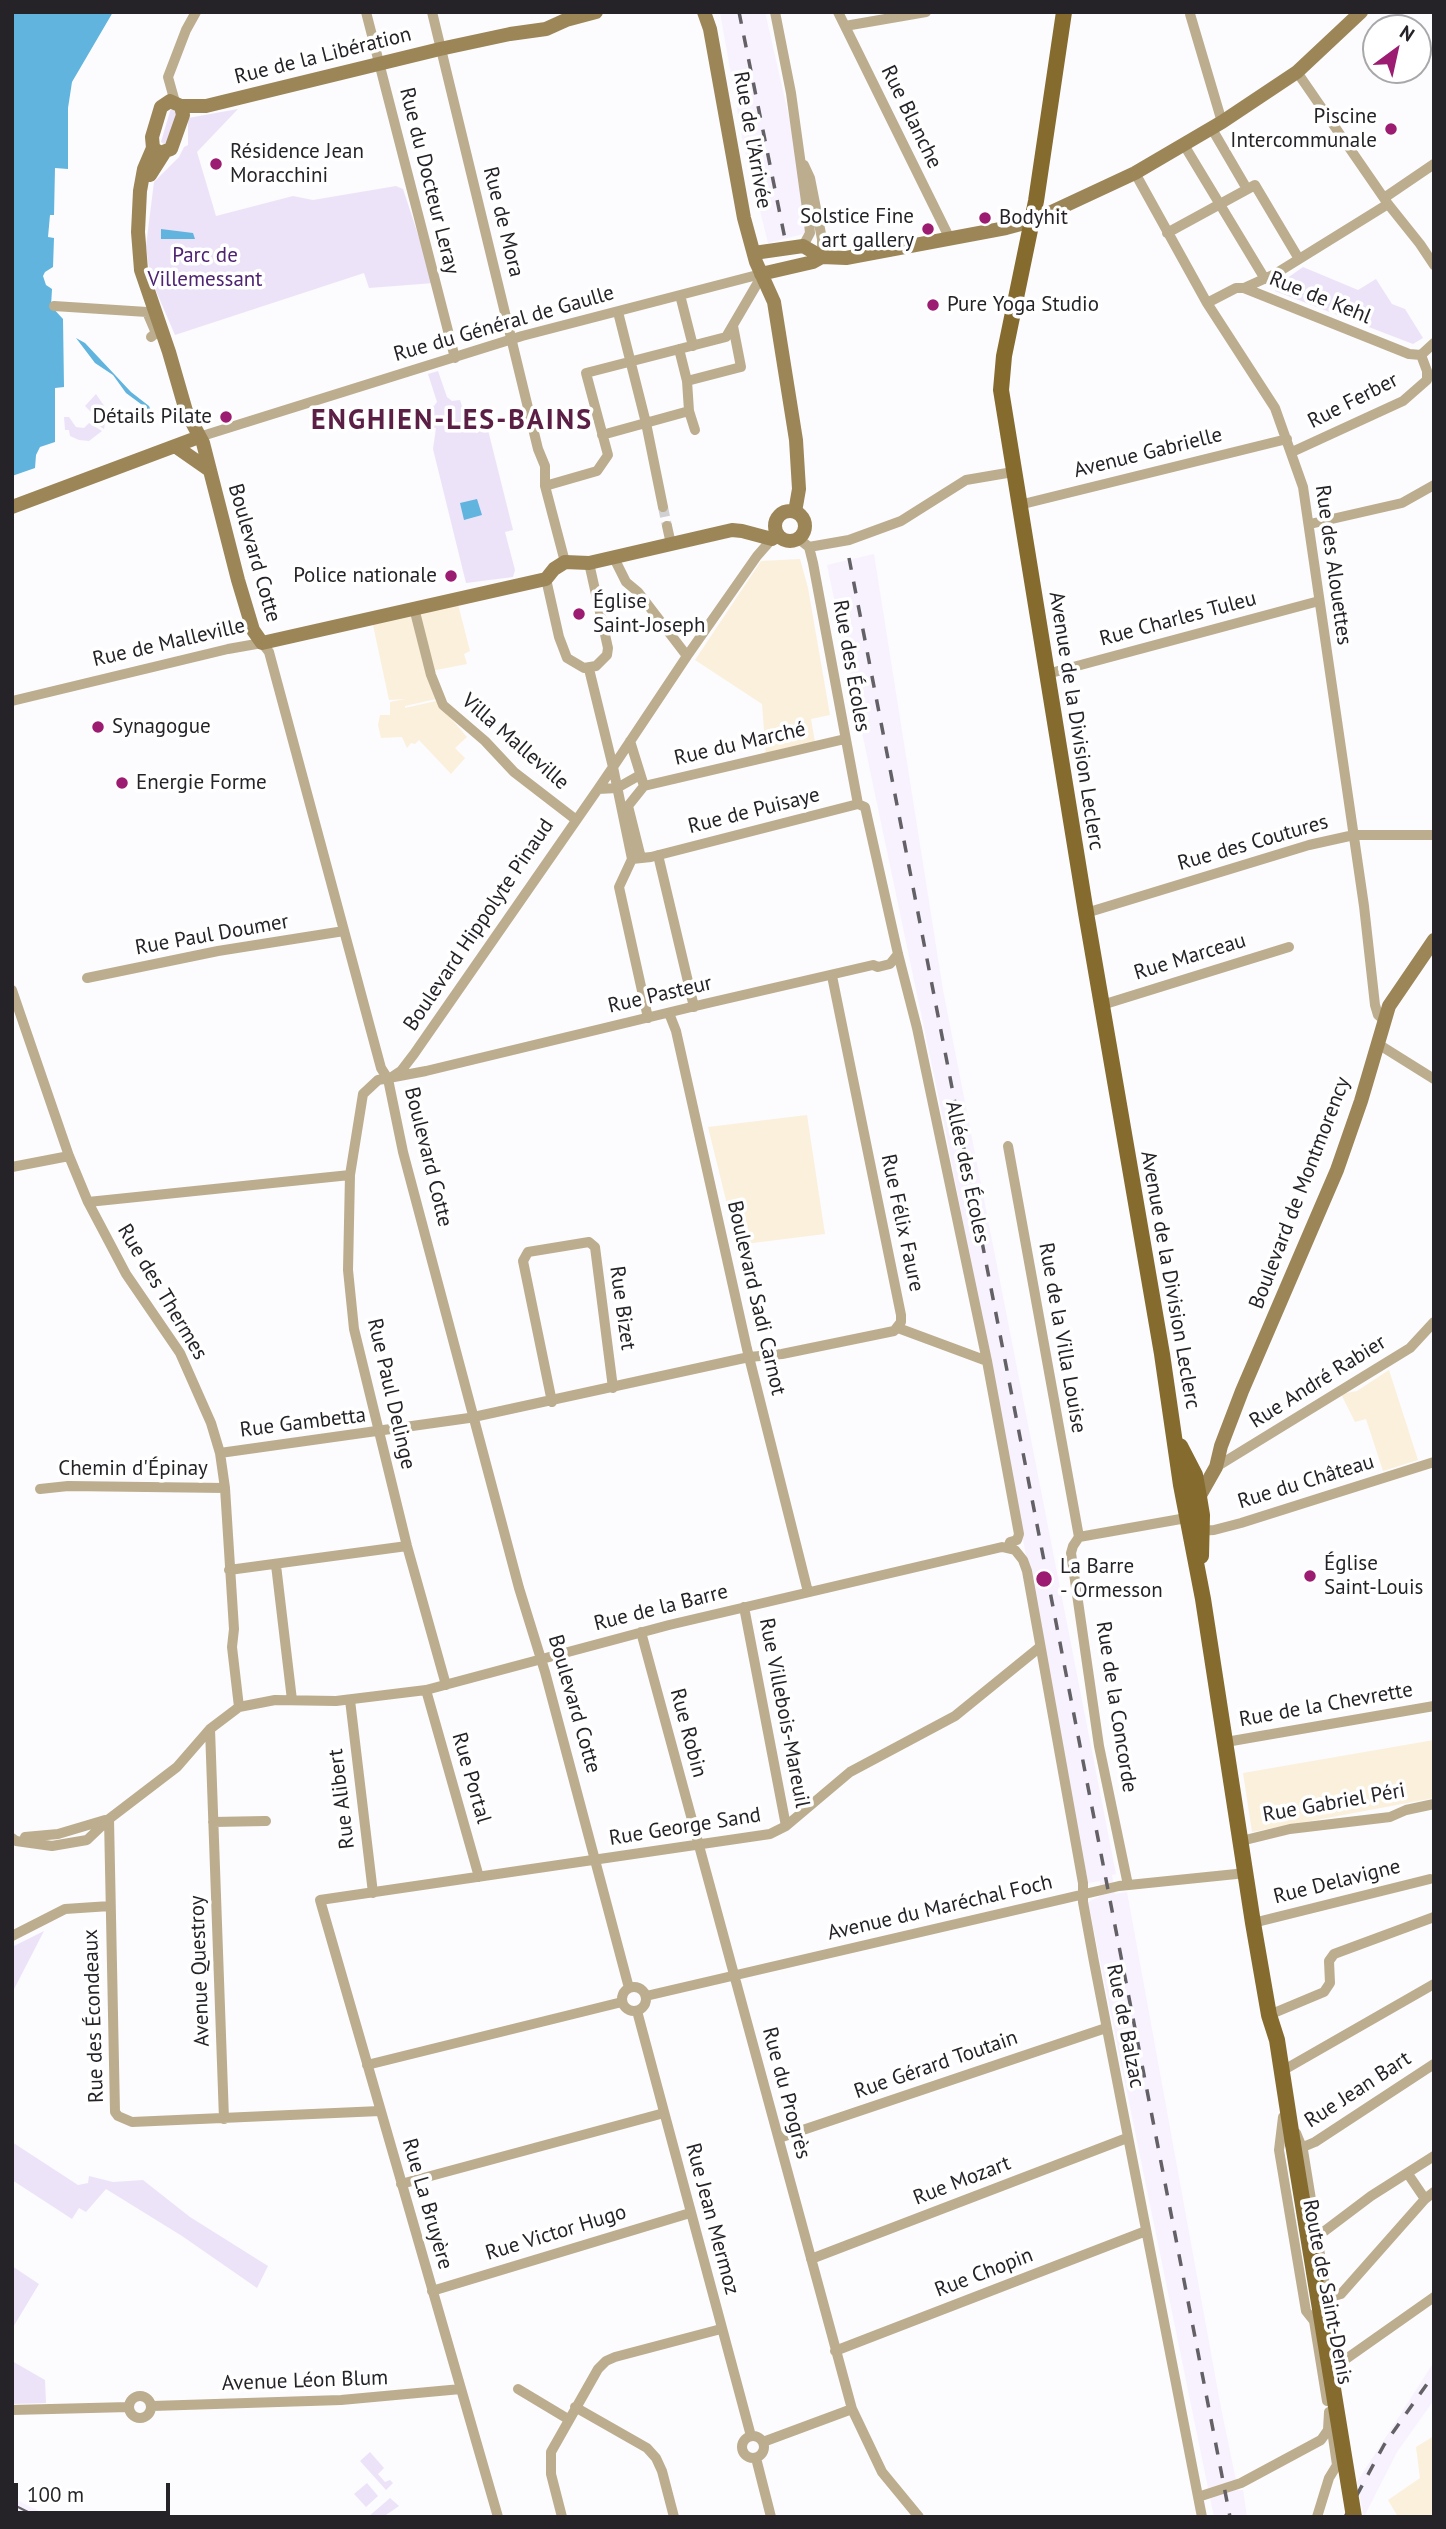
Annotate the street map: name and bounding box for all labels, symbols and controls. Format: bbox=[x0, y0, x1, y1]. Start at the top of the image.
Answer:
north arrow bbox=[1362, 14, 1432, 84]
text: N bbox=[1396, 20, 1419, 47]
street label: Rue de la Libération bbox=[232, 22, 414, 90]
street label: Rue Blanche bbox=[875, 61, 947, 173]
street label: Rue de l'Arrivée bbox=[728, 69, 776, 211]
street label: Rue du Docteur Leray bbox=[394, 85, 464, 277]
place label: Piscine Intercommunale bbox=[1230, 104, 1377, 154]
marker: Piscine Intercommunale bbox=[1383, 121, 1399, 137]
place label: Résidence Jean Moracchini bbox=[230, 139, 364, 189]
marker: Résidence Jean Moracchini bbox=[208, 156, 224, 172]
street label: Rue de Mora bbox=[477, 164, 529, 280]
place label: Solstice Fine art gallery bbox=[800, 204, 914, 254]
place label: Bodyhit bbox=[999, 205, 1068, 231]
marker: Bodyhit bbox=[977, 210, 993, 226]
marker: Solstice Fine art gallery bbox=[920, 221, 936, 237]
park label: Parc de Villemessant bbox=[148, 243, 262, 293]
street label: Rue de Kehl bbox=[1265, 266, 1375, 330]
street label: Rue du Général de Gaulle bbox=[391, 280, 617, 368]
place label: Pure Yoga Studio bbox=[947, 292, 1099, 318]
marker: Pure Yoga Studio bbox=[925, 297, 941, 313]
street label: Rue Ferber bbox=[1304, 368, 1402, 434]
place label: Détails Pilate bbox=[92, 404, 212, 430]
district label: ENGHIEN-LES-BAINS bbox=[313, 404, 591, 438]
marker: Détails Pilate bbox=[218, 409, 234, 425]
street label: Avenue Gabrielle bbox=[1071, 422, 1225, 484]
street label: Boulevard Cotte bbox=[222, 481, 286, 625]
street label: Rue des Alouettes bbox=[1309, 483, 1357, 647]
place label: Police nationale bbox=[293, 563, 437, 589]
marker: Police nationale bbox=[443, 568, 459, 584]
street label: Rue Charles Tuleu bbox=[1097, 586, 1259, 652]
place label: Église Saint-Joseph bbox=[593, 589, 705, 639]
street label: Avenue de la Division Leclerc bbox=[1043, 590, 1109, 852]
street label: Rue des Écoles bbox=[827, 598, 875, 734]
marker: Église Saint-Joseph bbox=[571, 606, 587, 622]
street label: Rue de Malleville bbox=[90, 613, 248, 673]
street label: Villa Malleville bbox=[456, 689, 574, 795]
place label: Synagogue bbox=[112, 714, 211, 740]
street label: Rue du Marché bbox=[672, 717, 808, 771]
marker: Synagogue bbox=[90, 719, 106, 735]
place label: Energie Forme bbox=[136, 770, 267, 796]
marker: Energie Forme bbox=[114, 775, 130, 791]
street label: Rue de Puisaye bbox=[686, 782, 822, 840]
street label: Rue des Coutures bbox=[1175, 809, 1331, 877]
street label: Boulevard Hippolyte Pinaud bbox=[399, 814, 559, 1036]
street label: Rue Paul Doumer bbox=[133, 909, 291, 961]
street label: Rue Marceau bbox=[1131, 928, 1249, 986]
street label: Rue Pasteur bbox=[605, 971, 715, 1019]
street label: Boulevard de Montmorency bbox=[1244, 1073, 1356, 1313]
street label: Boulevard Cotte bbox=[398, 1085, 458, 1229]
street label: Allée des Écoles bbox=[940, 1099, 994, 1245]
street label: Avenue de la Division Leclerc bbox=[1135, 1149, 1205, 1411]
street label: Rue Félix Faure bbox=[875, 1152, 929, 1294]
street label: Boulevard Sadi Carnot bbox=[721, 1198, 791, 1398]
street label: Rue des Thermes bbox=[112, 1220, 212, 1364]
street label: Rue de la Villa Louise bbox=[1033, 1241, 1091, 1435]
street label: Rue Bizet bbox=[604, 1264, 640, 1352]
street label: Rue Paul Delinge bbox=[361, 1316, 421, 1472]
street label: Rue André Rabier bbox=[1245, 1330, 1391, 1434]
street label: Rue Gambetta bbox=[239, 1403, 367, 1443]
street label: Rue du Château bbox=[1235, 1449, 1377, 1515]
street label: Chemin d'Épinay bbox=[58, 1456, 208, 1482]
place label: Église Saint-Louis bbox=[1324, 1551, 1423, 1601]
place label: La Barre - Ormesson bbox=[1060, 1554, 1163, 1604]
marker: Église Saint-Louis bbox=[1302, 1568, 1318, 1584]
marker: La Barre - Ormesson bbox=[1034, 1569, 1054, 1589]
street label: Rue de la Barre bbox=[591, 1579, 731, 1637]
street label: Rue Villebois-Mareuil bbox=[753, 1616, 815, 1810]
street label: Rue de la Concorde bbox=[1090, 1620, 1142, 1794]
street label: Boulevard Cotte bbox=[542, 1632, 606, 1776]
street label: Rue de la Chevrette bbox=[1237, 1677, 1415, 1733]
street label: Rue Robin bbox=[664, 1686, 712, 1780]
street label: Rue Portal bbox=[446, 1730, 496, 1826]
street label: Rue Alibert bbox=[323, 1747, 361, 1851]
street label: Rue Gabriel Péri bbox=[1261, 1778, 1407, 1828]
street label: Rue George Sand bbox=[607, 1803, 763, 1851]
street label: Rue Delavigne bbox=[1271, 1854, 1403, 1910]
street label: Avenue du Maréchal Foch bbox=[825, 1870, 1055, 1946]
street label: Avenue Questroy bbox=[185, 1895, 215, 2047]
street label: Rue des Écondeaux bbox=[78, 1929, 110, 2103]
street label: Rue de Balzac bbox=[1101, 1962, 1149, 2090]
street label: Rue du Progrès bbox=[756, 2024, 816, 2162]
street label: Rue Gérard Toutain bbox=[851, 2025, 1021, 2105]
street label: Rue Jean Bart bbox=[1300, 2046, 1416, 2134]
street label: Rue La Bruyère bbox=[396, 2136, 458, 2272]
street label: Rue Jean Mermoz bbox=[680, 2140, 744, 2298]
street label: Rue Mozart bbox=[910, 2151, 1014, 2211]
street label: Route de Saint-Denis bbox=[1297, 2197, 1357, 2387]
street label: Rue Victor Hugo bbox=[483, 2200, 629, 2266]
street label: Rue Chopin bbox=[931, 2243, 1037, 2303]
street label: Avenue Léon Blum bbox=[221, 2366, 389, 2396]
scale bar bbox=[18, 2470, 173, 2514]
text: 100 m bbox=[27, 2481, 84, 2508]

